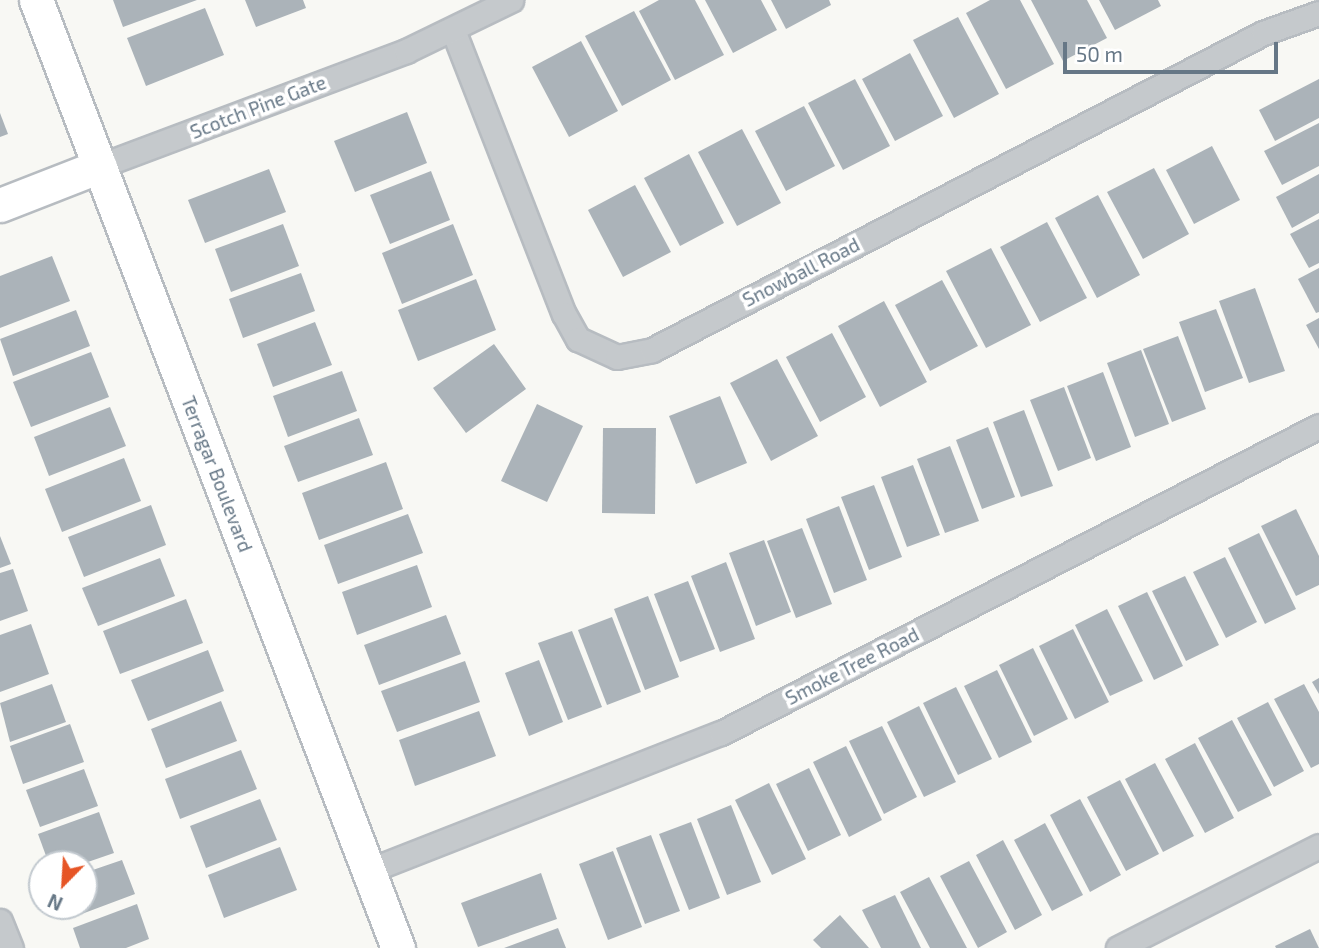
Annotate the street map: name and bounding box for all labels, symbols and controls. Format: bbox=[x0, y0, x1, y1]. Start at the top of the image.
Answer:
scale bar bbox=[1067, 28, 1282, 72]
text: 50 m bbox=[1076, 41, 1123, 66]
street label: Scotch Pine Gate bbox=[187, 71, 329, 143]
street label: Snowball Road bbox=[739, 233, 863, 311]
street label: Terragar Boulevard bbox=[177, 393, 257, 555]
street label: Smoke Tree Road bbox=[781, 622, 923, 710]
north arrow bbox=[28, 850, 98, 920]
text: N bbox=[44, 890, 66, 916]

